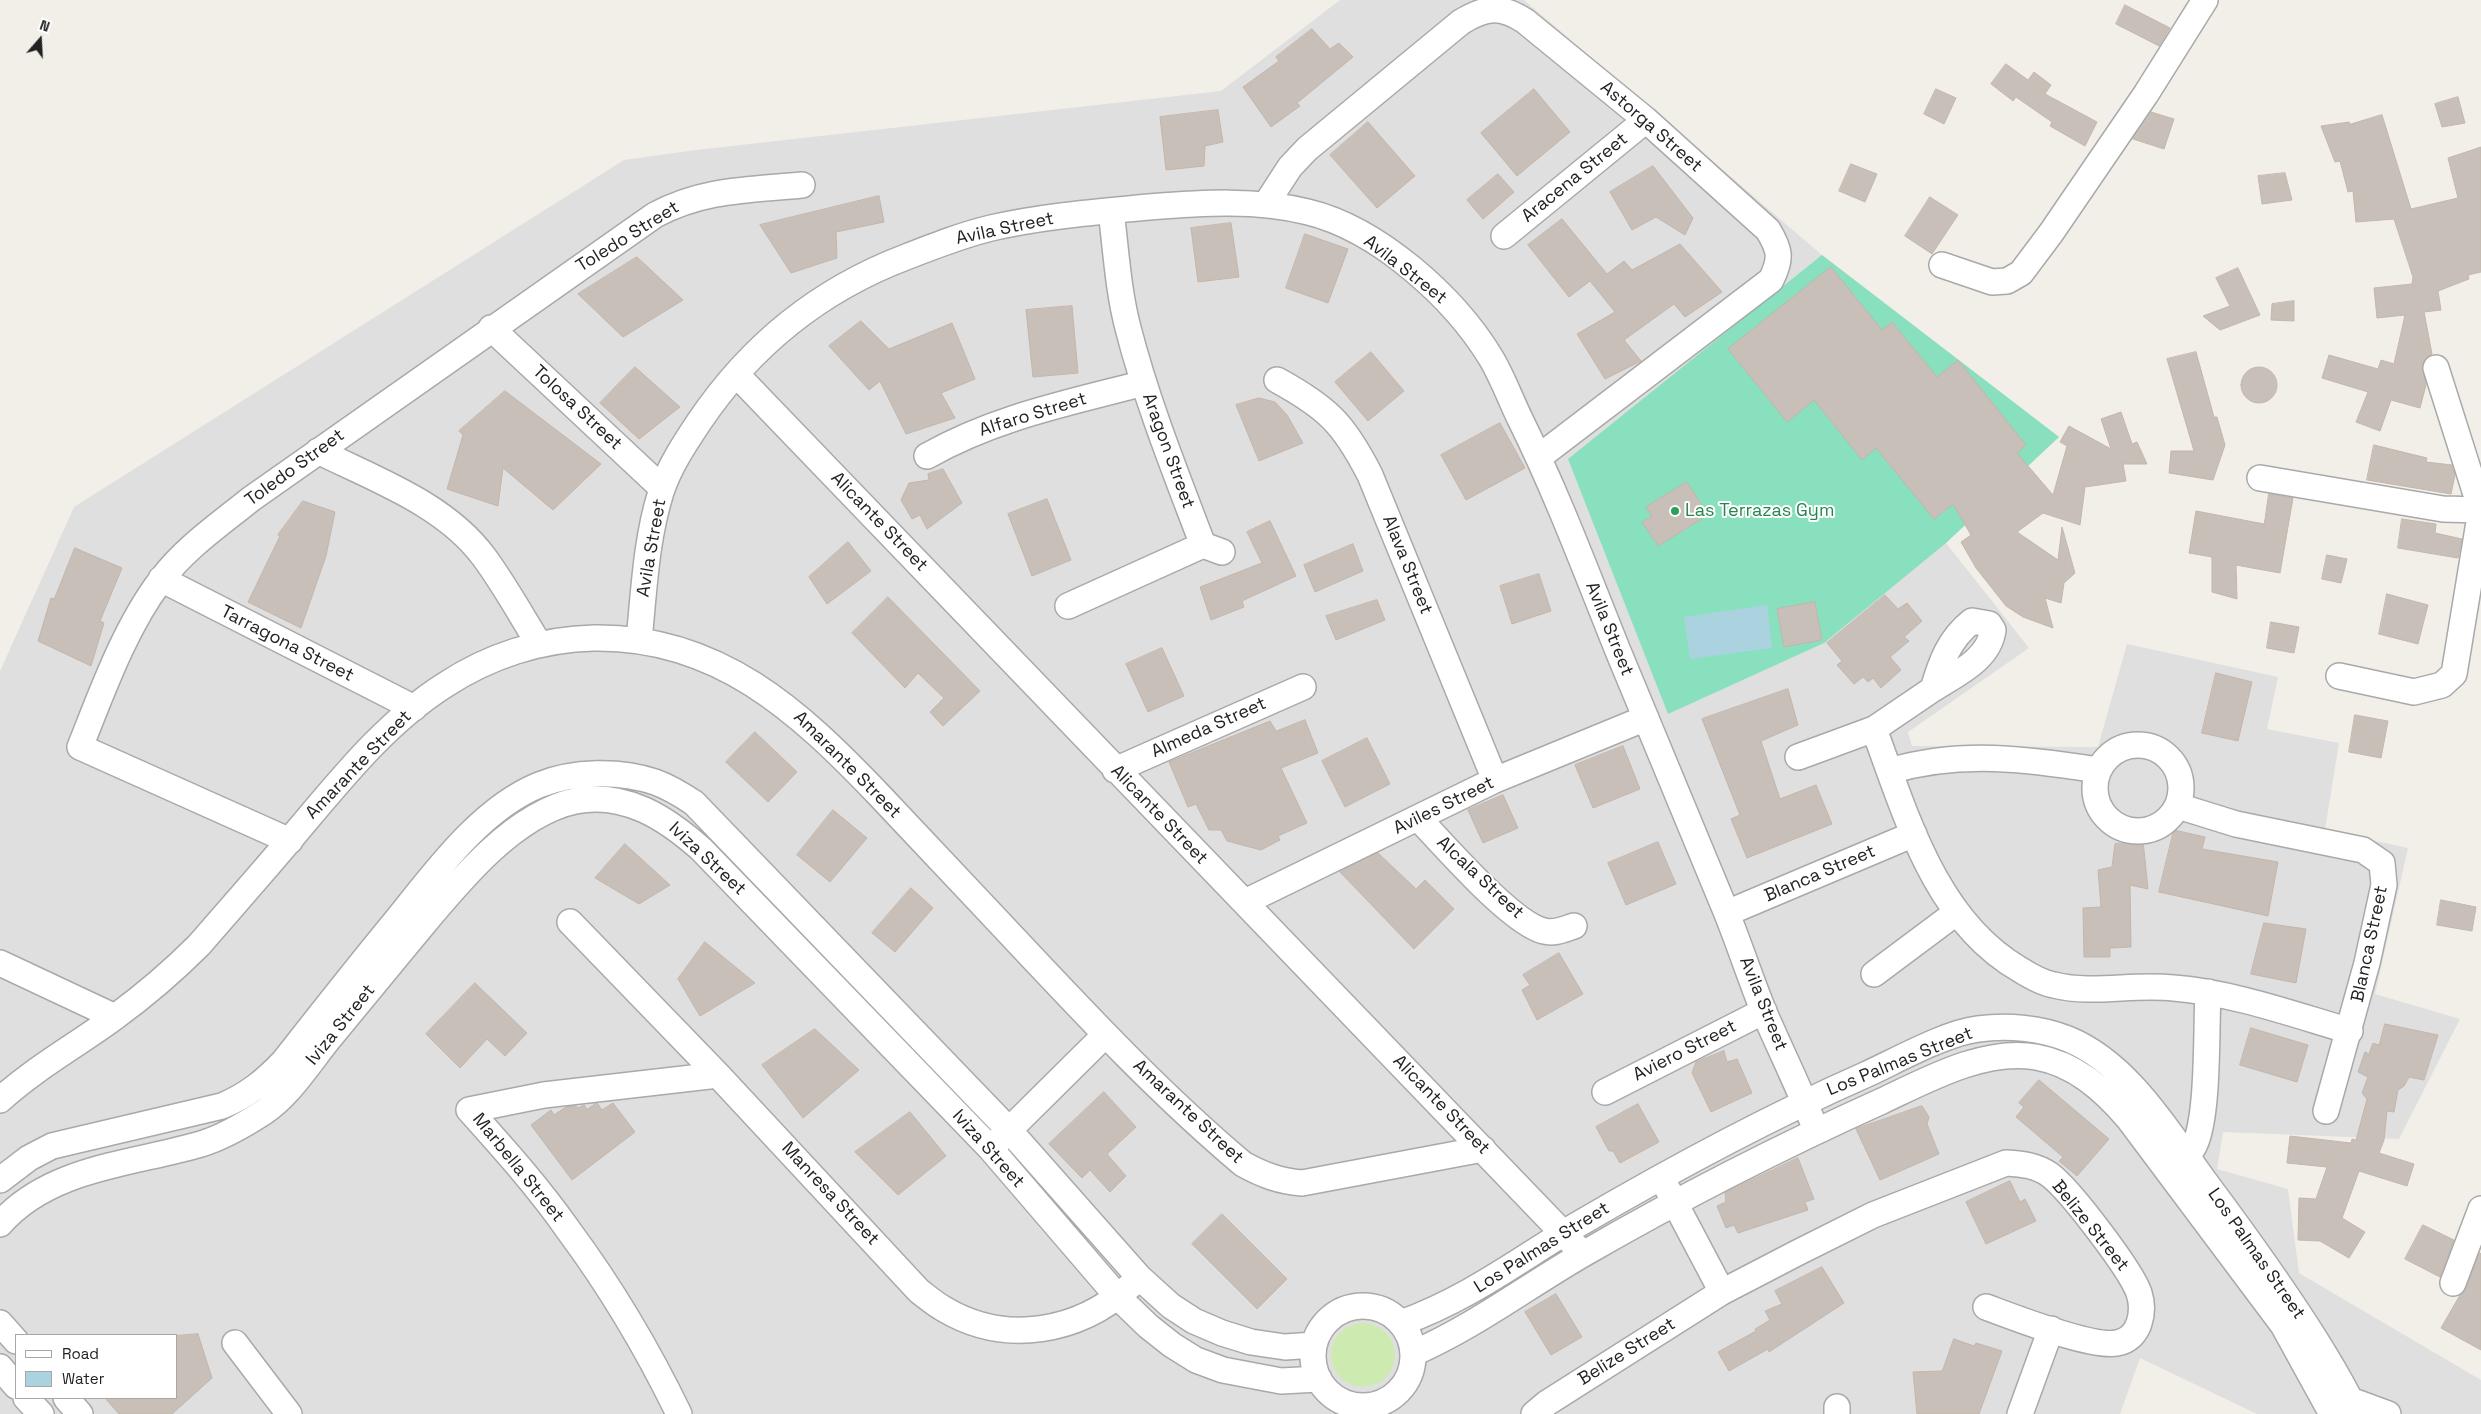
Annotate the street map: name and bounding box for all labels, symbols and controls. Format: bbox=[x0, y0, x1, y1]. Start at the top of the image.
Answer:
north arrow bbox=[15, 15, 65, 65]
text: N bbox=[38, 16, 52, 36]
street label: Astorga Street bbox=[1596, 77, 1706, 177]
street label: Aracena Street bbox=[1518, 129, 1632, 227]
street label: Toledo Street bbox=[573, 197, 683, 277]
street label: Avila Street bbox=[954, 208, 1056, 250]
street label: Avila Street bbox=[1359, 231, 1451, 309]
street label: Tolosa Street bbox=[528, 361, 626, 455]
street label: Alfaro Street bbox=[977, 388, 1089, 442]
street label: Aragon Street bbox=[1137, 390, 1199, 512]
street label: Toledo Street bbox=[241, 425, 349, 511]
street label: Alicante Street bbox=[826, 468, 932, 576]
street label: Avila Street bbox=[633, 497, 671, 599]
place label: Las Terrazas Gym bbox=[1685, 500, 1834, 522]
marker: Las Terrazas Gym bbox=[1669, 505, 1681, 517]
street label: Alava Street bbox=[1377, 512, 1437, 618]
street label: Avila Street bbox=[1580, 579, 1638, 679]
street label: Tarragona Street bbox=[217, 601, 357, 687]
street label: Almeda Street bbox=[1148, 693, 1270, 763]
street label: Amarante Street bbox=[302, 706, 416, 824]
street label: Amarante Street bbox=[789, 707, 905, 823]
street label: Alicante Street bbox=[1106, 761, 1212, 869]
street label: Aviles Street bbox=[1390, 772, 1498, 840]
street label: Iviza Street bbox=[664, 818, 750, 900]
street label: Alcala Street bbox=[1432, 832, 1528, 924]
street label: Blanca Street bbox=[1761, 841, 1879, 907]
street label: Blanca Street bbox=[2347, 884, 2393, 1004]
street label: Avila Street bbox=[1734, 954, 1792, 1054]
street label: Iviza Street bbox=[302, 980, 380, 1070]
street label: Aviero Street bbox=[1630, 1016, 1740, 1086]
street label: Los Palmas Street bbox=[1824, 1023, 1976, 1101]
street label: Alicante Street bbox=[1388, 1051, 1494, 1159]
street label: Amarante Street bbox=[1128, 1055, 1248, 1169]
street label: Iviza Street bbox=[947, 1105, 1029, 1193]
street label: Marbella Street bbox=[468, 1109, 568, 1227]
street label: Manresa Street bbox=[777, 1138, 883, 1250]
street label: Belize Street bbox=[2047, 1176, 2133, 1276]
street label: Los Palmas Street bbox=[2203, 1184, 2309, 1324]
street label: Los Palmas Street bbox=[1470, 1198, 1614, 1298]
street label: Belize Street bbox=[1574, 1314, 1680, 1390]
legend bbox=[15, 1334, 178, 1399]
text: Road bbox=[62, 1344, 99, 1363]
text: Water bbox=[62, 1369, 104, 1388]

